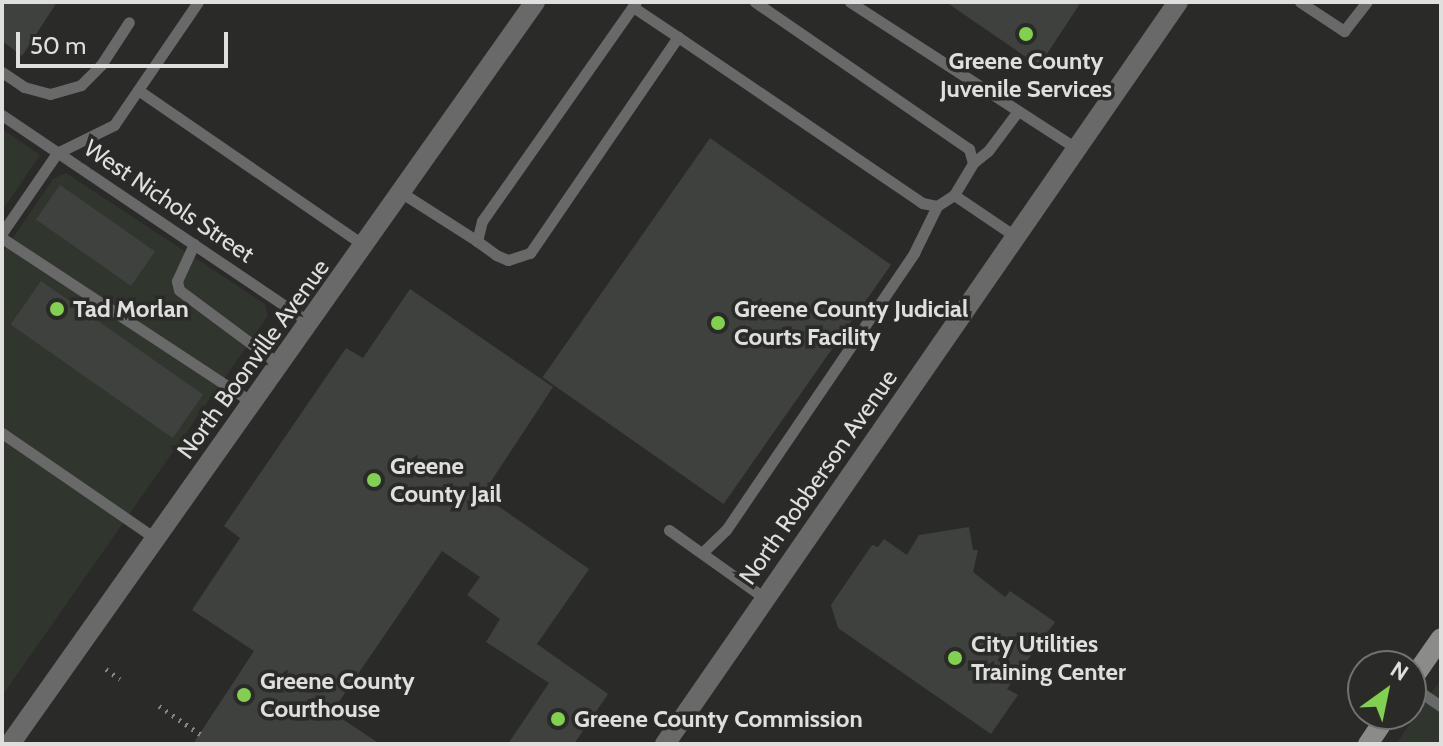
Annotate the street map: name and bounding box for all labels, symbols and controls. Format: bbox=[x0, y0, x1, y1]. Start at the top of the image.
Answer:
scale bar bbox=[20, 16, 232, 66]
marker: Greene County Juvenile Services bbox=[1017, 25, 1035, 43]
text: 50 m bbox=[30, 31, 86, 60]
place label: Greene County Juvenile Services bbox=[940, 47, 1112, 103]
street label: West Nichols Street bbox=[78, 133, 260, 269]
street label: North Boonville Avenue bbox=[171, 254, 335, 464]
place label: Tad Morlan bbox=[73, 295, 189, 323]
place label: Greene County Judicial Courts Facility bbox=[734, 295, 968, 351]
marker: Tad Morlan bbox=[48, 300, 66, 318]
marker: Greene County Judicial Courts Facility bbox=[709, 314, 727, 332]
street label: North Robberson Avenue bbox=[733, 364, 903, 590]
place label: Greene County Jail bbox=[390, 452, 502, 508]
marker: Greene County Jail bbox=[365, 471, 383, 489]
place label: City Utilities Training Center bbox=[971, 630, 1126, 686]
marker: City Utilities Training Center bbox=[946, 649, 964, 667]
north arrow bbox=[1347, 650, 1427, 730]
text: N bbox=[1385, 656, 1413, 687]
place label: Greene County Courthouse bbox=[260, 667, 415, 723]
marker: Greene County Courthouse bbox=[235, 686, 253, 704]
place label: Greene County Commission bbox=[574, 705, 863, 733]
marker: Greene County Commission bbox=[549, 710, 567, 728]

